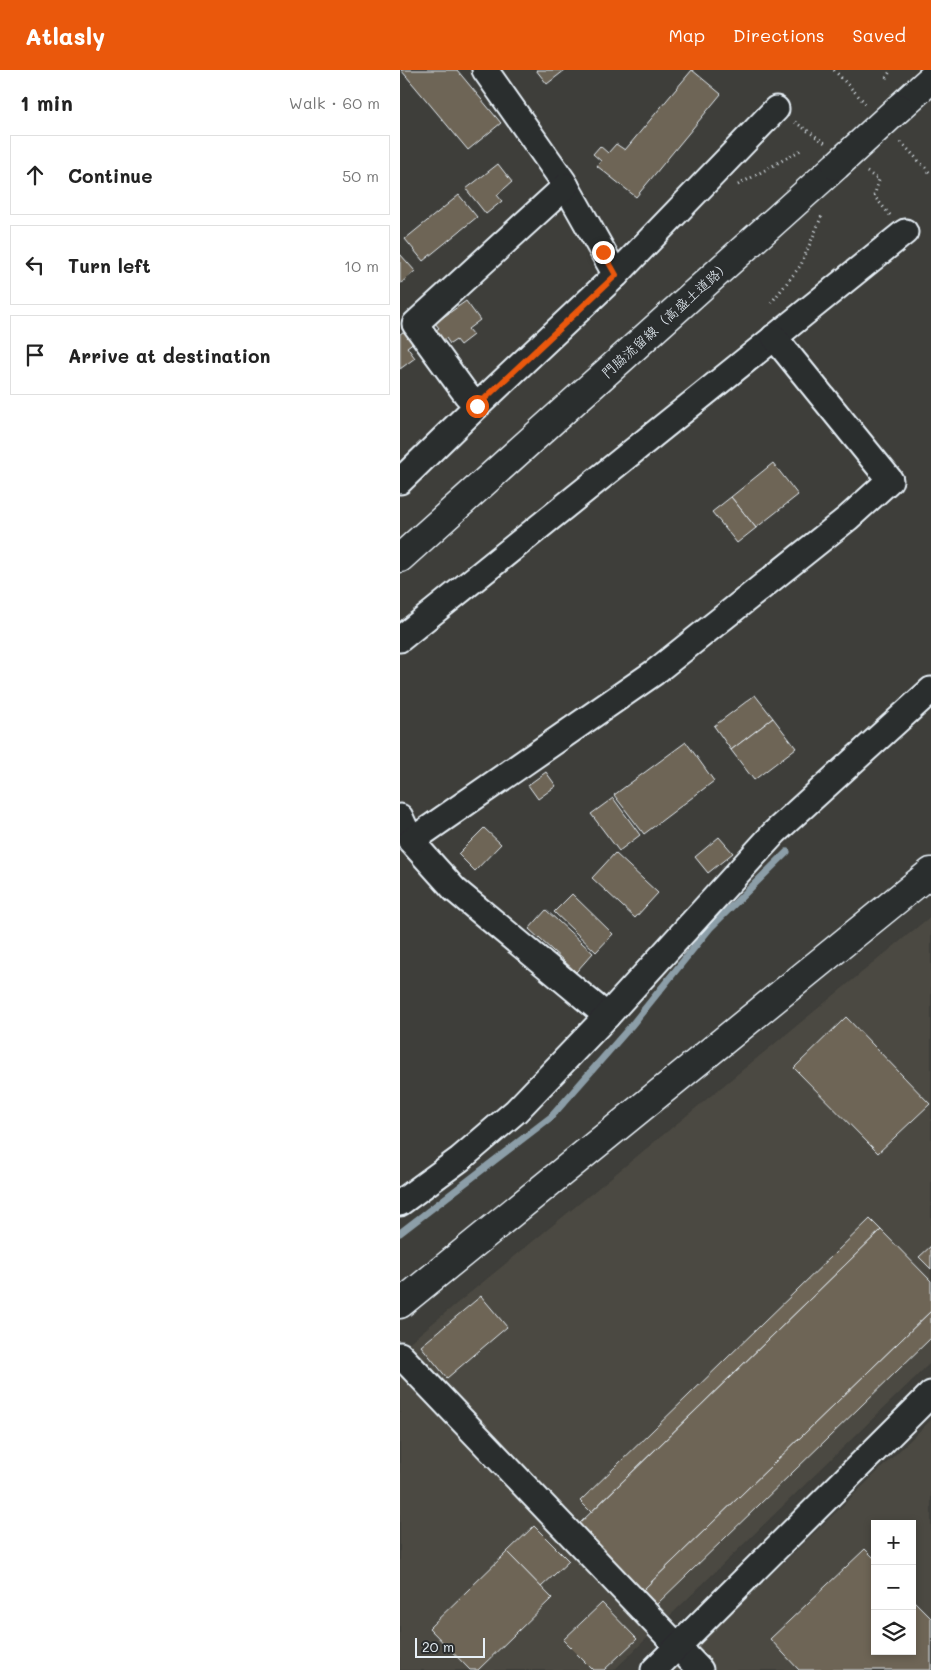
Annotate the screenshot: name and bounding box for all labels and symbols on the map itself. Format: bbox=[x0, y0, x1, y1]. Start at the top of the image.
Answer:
route end bbox=[592, 241, 615, 264]
street label: 門脇流留線（高盛土道路） bbox=[597, 255, 734, 382]
route start bbox=[466, 395, 489, 418]
scale bar bbox=[415, 1635, 485, 1658]

